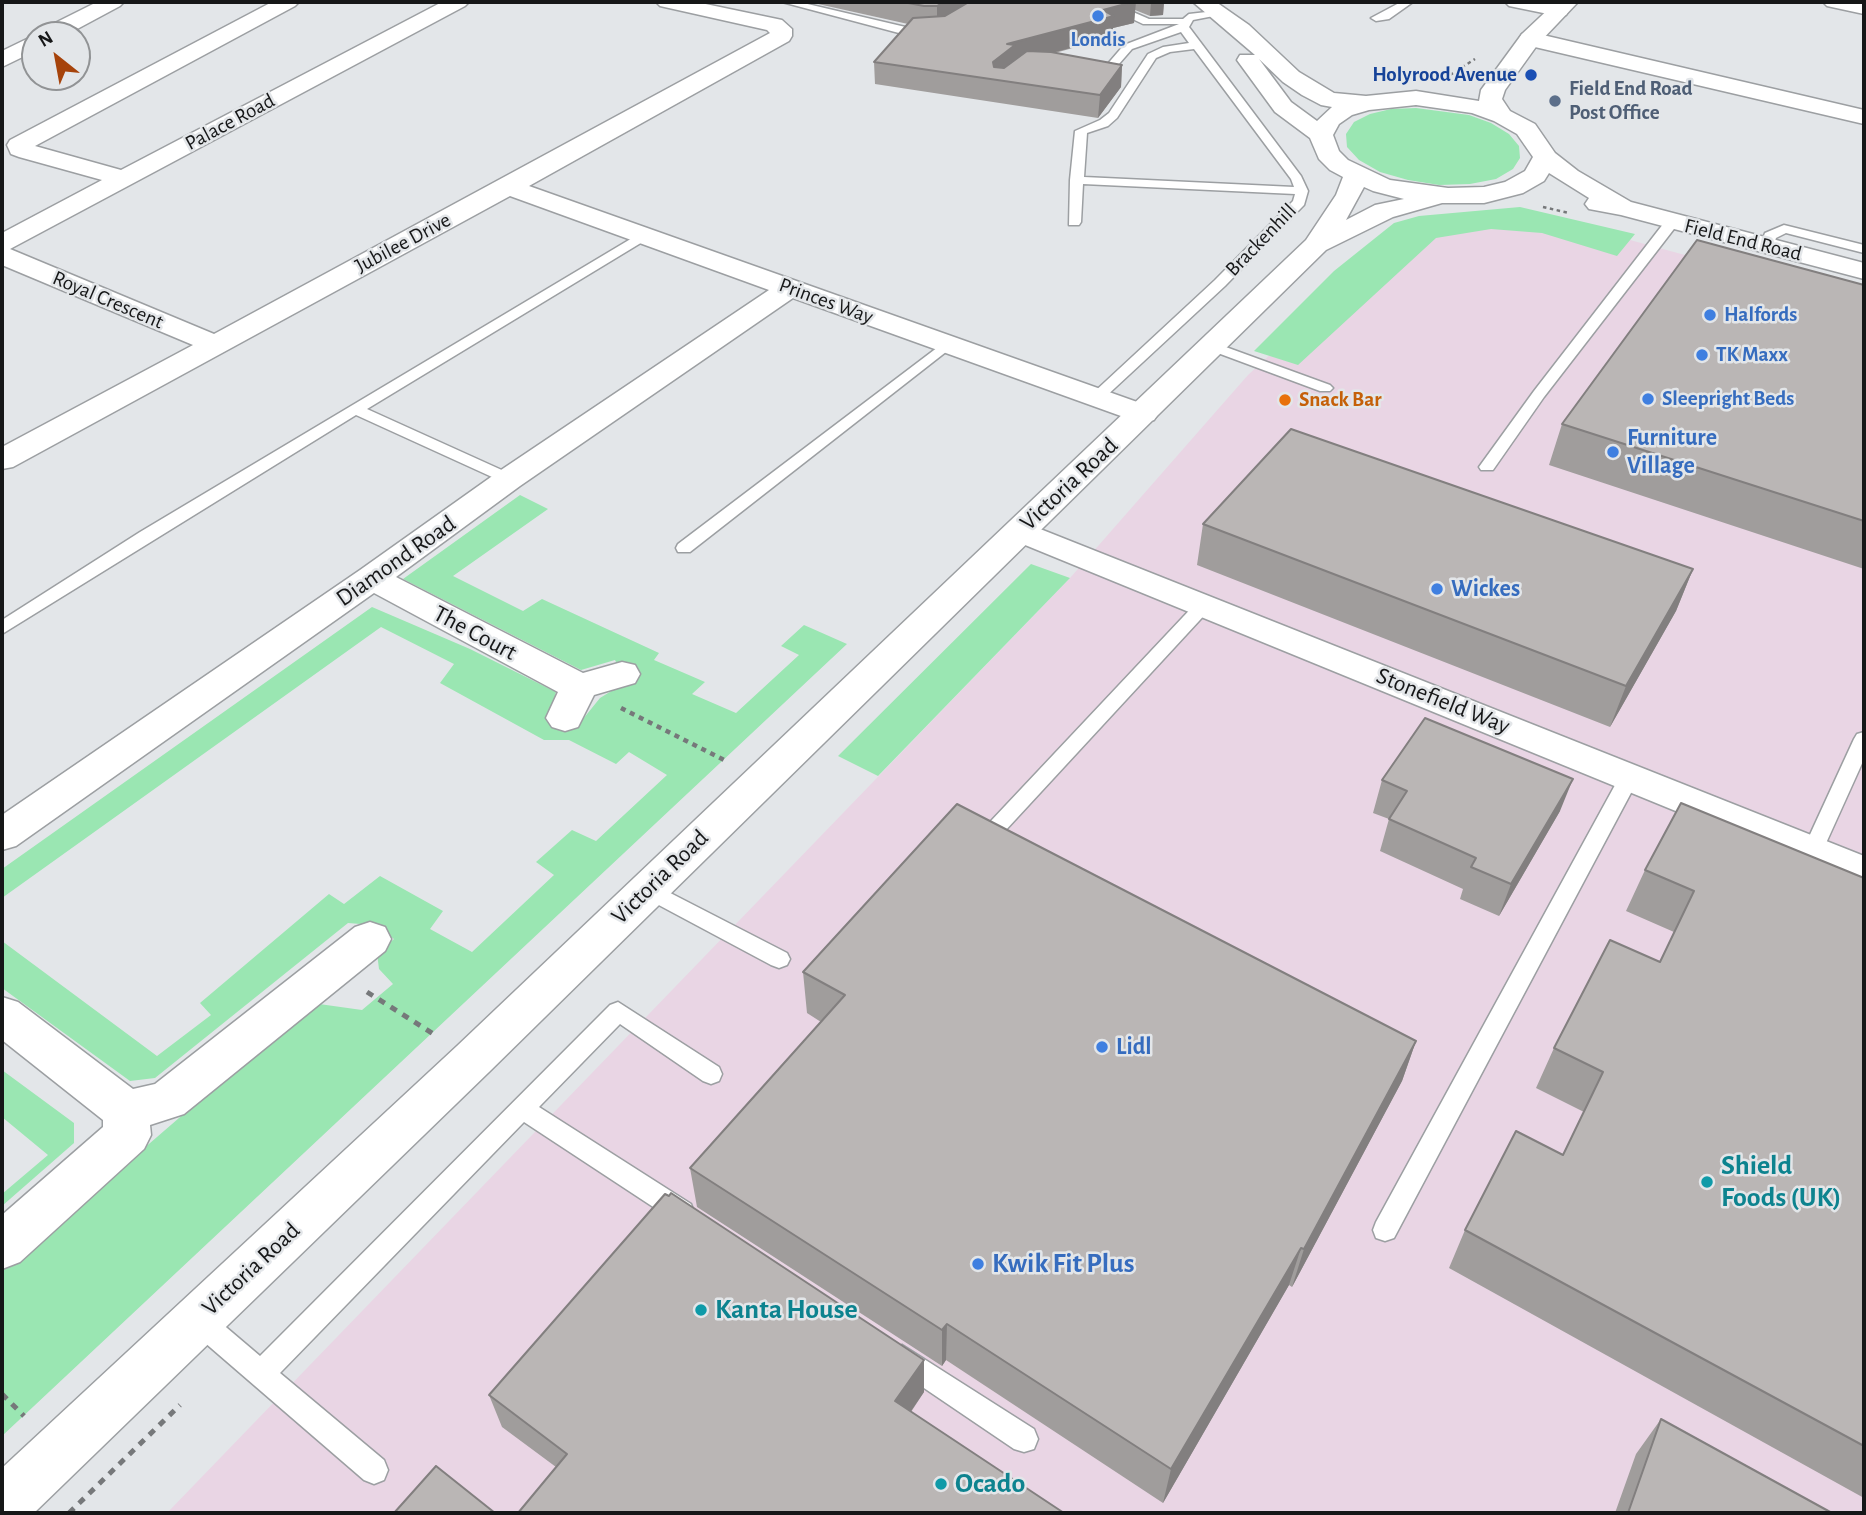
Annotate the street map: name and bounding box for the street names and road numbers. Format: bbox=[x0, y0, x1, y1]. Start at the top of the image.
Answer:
street label: Palace Road bbox=[181, 88, 279, 156]
street label: Brackenhill bbox=[1220, 198, 1302, 282]
street label: Jubilee Drive bbox=[351, 207, 455, 279]
street label: Field End Road bbox=[1682, 213, 1804, 267]
street label: Royal Crescent bbox=[49, 265, 167, 335]
street label: Princes Way bbox=[775, 272, 877, 330]
street label: Victoria Road bbox=[1014, 431, 1124, 537]
street label: Diamond Road bbox=[331, 509, 461, 613]
street label: The Court bbox=[428, 599, 522, 667]
street label: Stonefield Way bbox=[1372, 661, 1514, 741]
street label: Victoria Road bbox=[605, 824, 715, 930]
street label: Victoria Road bbox=[196, 1216, 306, 1322]

